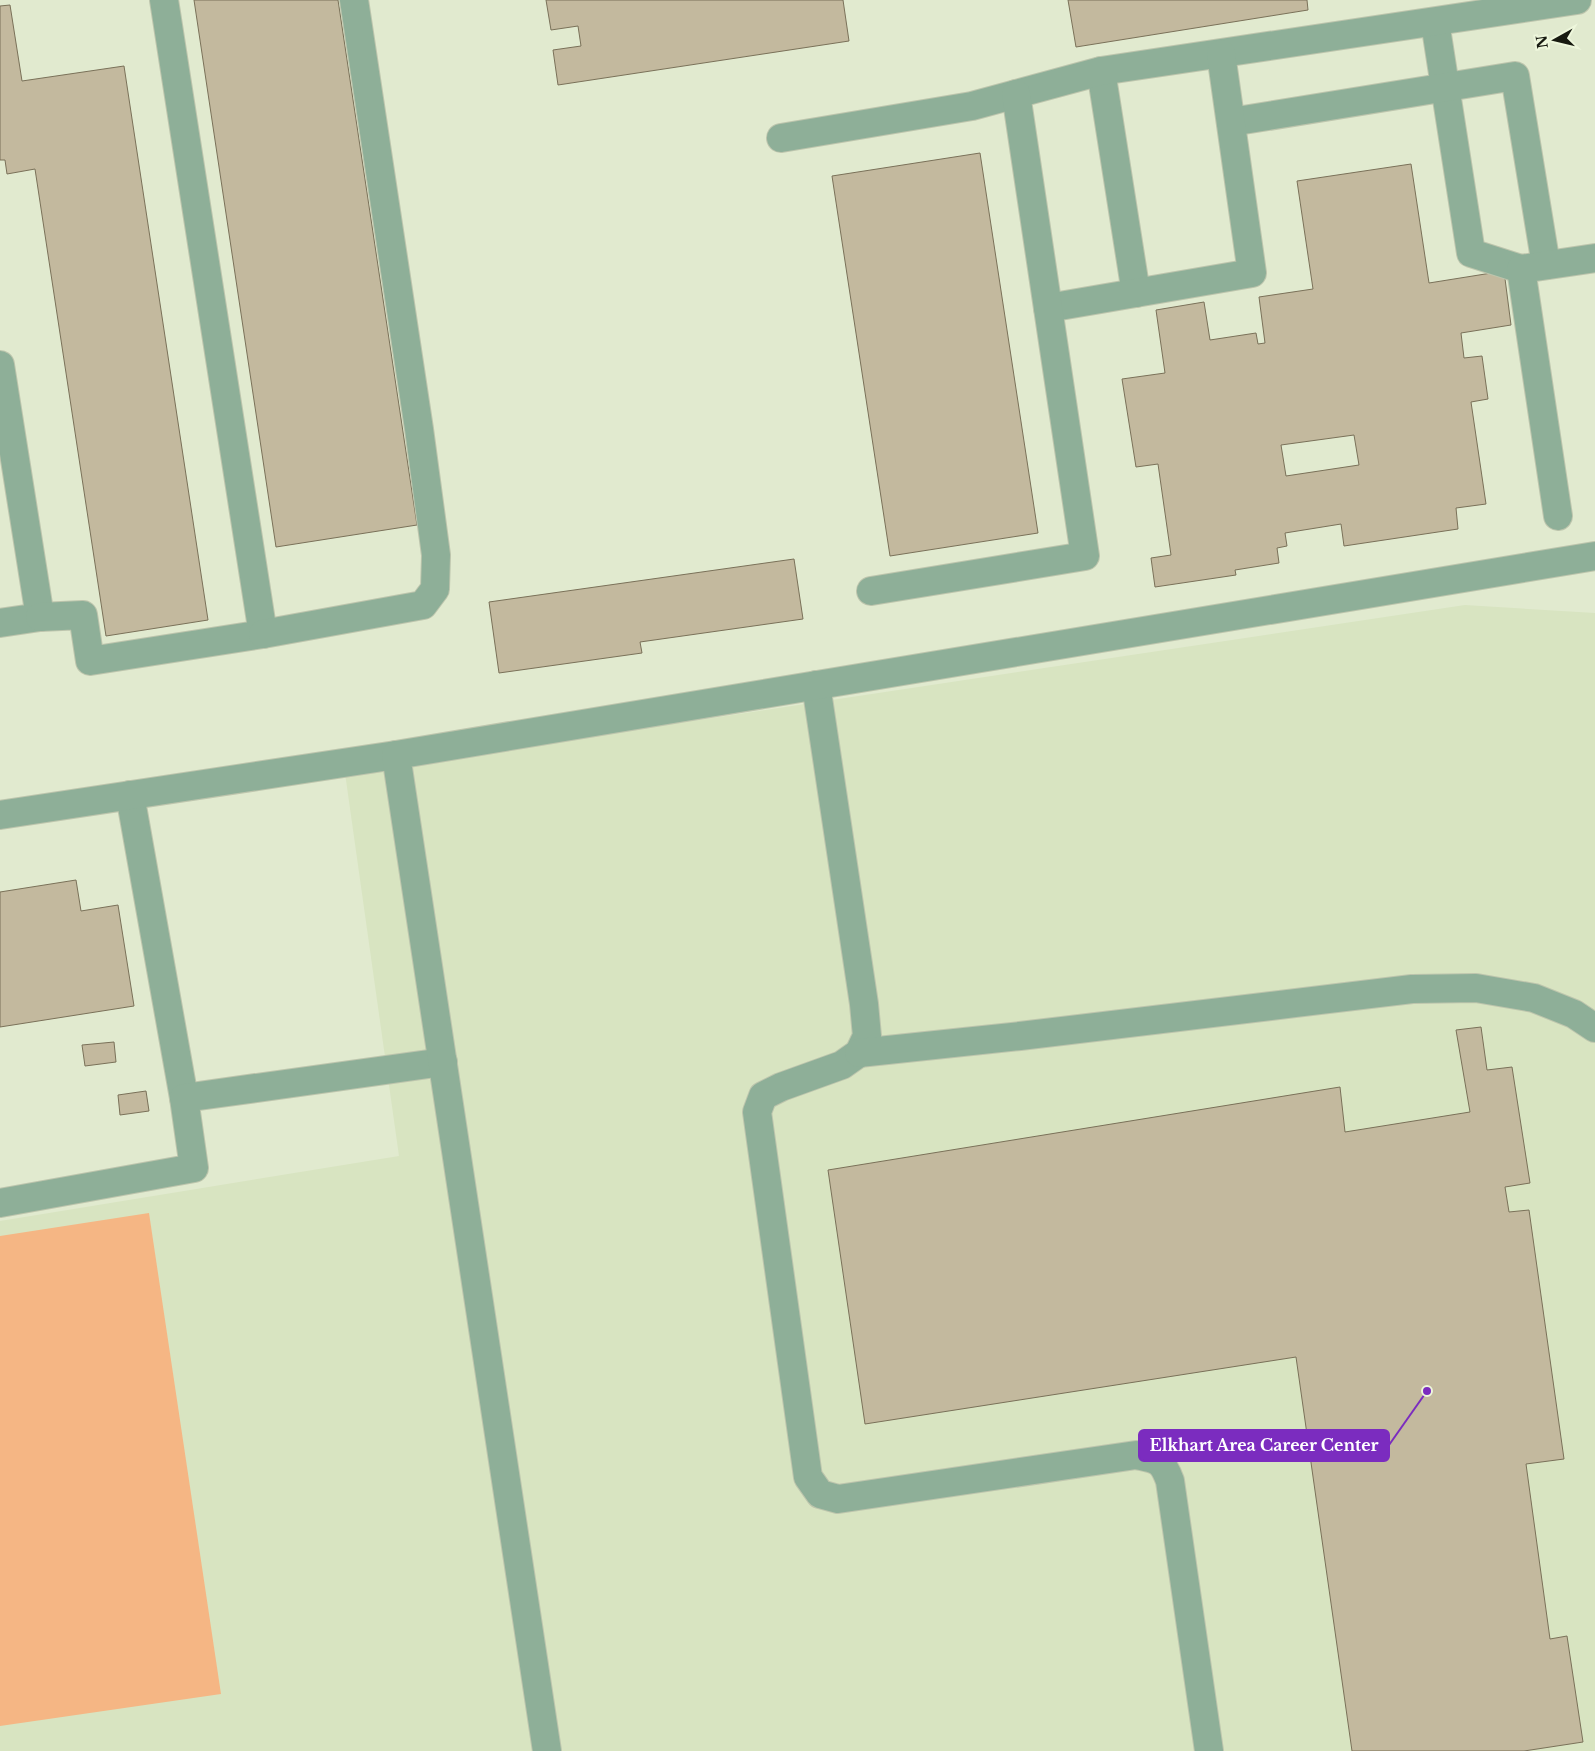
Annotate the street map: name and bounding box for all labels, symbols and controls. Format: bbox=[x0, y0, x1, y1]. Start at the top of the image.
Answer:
north arrow bbox=[1530, 15, 1580, 65]
text: N bbox=[1532, 34, 1552, 50]
callout: Elkhart Area Career Center bbox=[1139, 1430, 1389, 1461]
text: Elkhart Area Career Center bbox=[1150, 1435, 1378, 1455]

